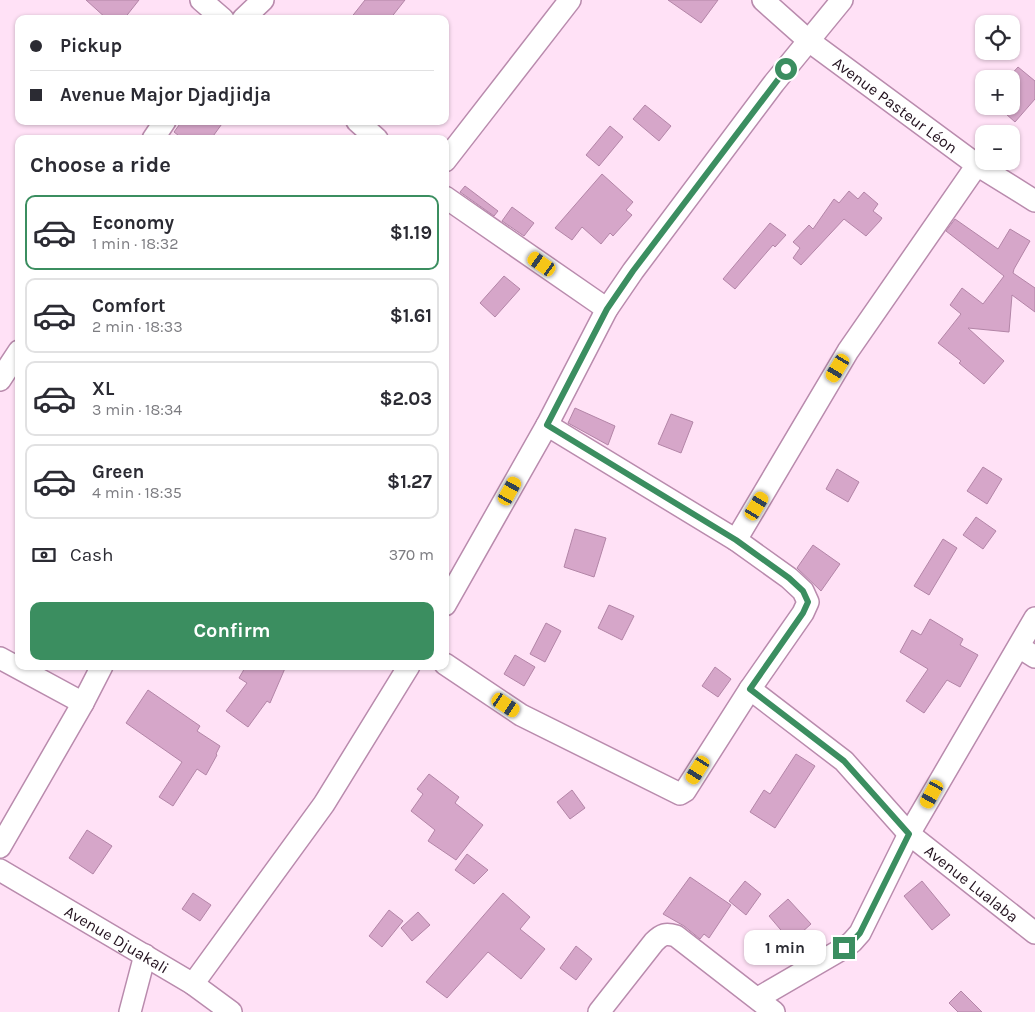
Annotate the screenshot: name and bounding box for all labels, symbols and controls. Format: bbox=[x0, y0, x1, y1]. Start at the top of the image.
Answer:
map controls bbox=[975, 15, 1020, 170]
button: locate bbox=[975, 15, 1020, 60]
text: Pickup bbox=[60, 35, 122, 57]
street label: Avenue Pasteur Léon bbox=[829, 53, 961, 157]
route start bbox=[775, 58, 797, 80]
button: + bbox=[975, 70, 1020, 115]
text: Avenue Major Djadjidja bbox=[60, 84, 271, 106]
button: − bbox=[975, 125, 1020, 170]
text: Choose a ride bbox=[30, 152, 171, 178]
icon: car bbox=[32, 210, 77, 255]
text: Economy bbox=[92, 212, 174, 234]
text: $1.19 bbox=[390, 222, 432, 244]
text: 1 min · 18:32 bbox=[92, 234, 178, 253]
car bbox=[525, 249, 558, 279]
icon: car bbox=[32, 293, 77, 338]
text: Comfort bbox=[92, 295, 166, 317]
text: $1.61 bbox=[390, 305, 432, 327]
text: 2 min · 18:33 bbox=[92, 317, 183, 336]
car bbox=[823, 351, 852, 385]
icon: car bbox=[32, 376, 77, 421]
text: XL bbox=[92, 378, 114, 400]
text: $2.03 bbox=[379, 388, 432, 410]
text: 3 min · 18:34 bbox=[92, 400, 182, 419]
icon: car bbox=[32, 459, 77, 504]
text: Green bbox=[92, 461, 144, 483]
text: $1.27 bbox=[387, 471, 432, 493]
car bbox=[496, 474, 523, 508]
text: 4 min · 18:35 bbox=[92, 483, 182, 502]
car bbox=[742, 489, 771, 523]
icon: cash bbox=[30, 541, 58, 569]
text: Cash bbox=[70, 544, 114, 566]
text: 370 m bbox=[389, 545, 434, 564]
button: Confirm bbox=[30, 602, 434, 660]
car bbox=[489, 690, 522, 720]
car bbox=[683, 753, 712, 787]
car bbox=[918, 777, 945, 811]
street label: Avenue Lualaba bbox=[921, 841, 1023, 926]
street label: Avenue Djuakali bbox=[62, 901, 173, 977]
callout: 1 min bbox=[744, 930, 826, 966]
route end bbox=[833, 937, 855, 959]
text: 1 min bbox=[765, 938, 805, 957]

